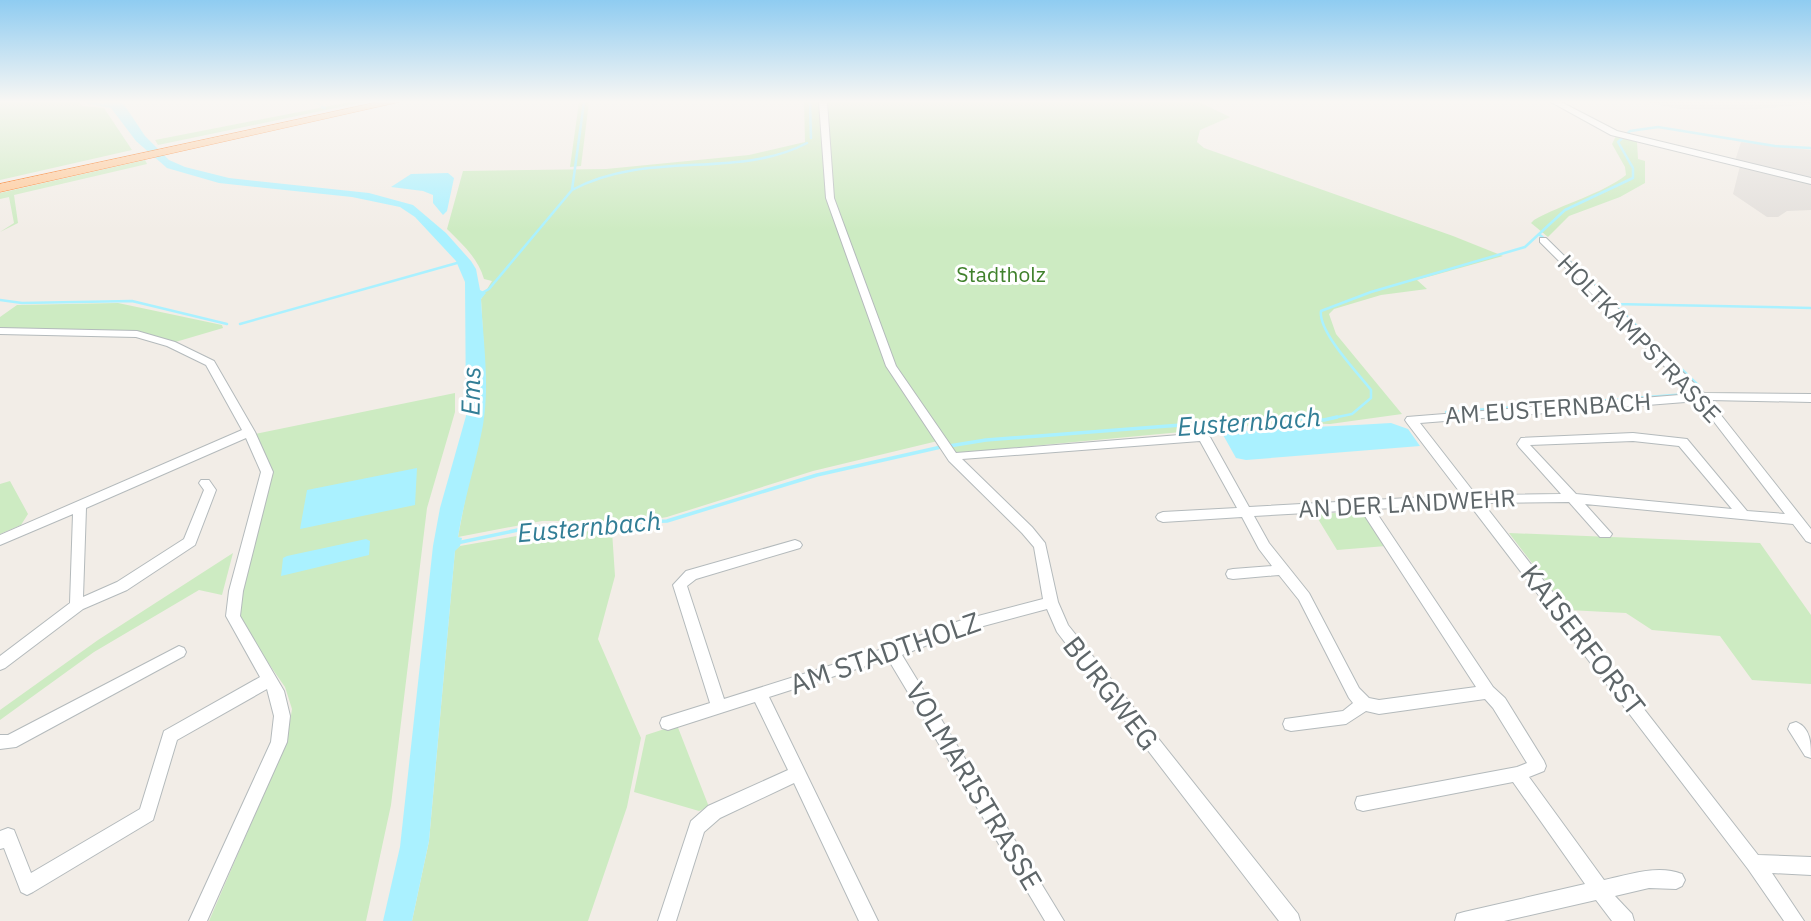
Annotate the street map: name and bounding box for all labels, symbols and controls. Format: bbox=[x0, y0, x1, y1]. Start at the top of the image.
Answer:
street label: HOLTKAMPSTRASSE bbox=[1551, 247, 1728, 429]
park label: Stadtholz bbox=[956, 260, 1046, 288]
water label: Ems bbox=[453, 366, 487, 416]
street label: AM EUSTERNBACH bbox=[1444, 385, 1652, 431]
water label: Eusternbach bbox=[1176, 399, 1322, 443]
street label: AN DER LANDWEHR bbox=[1297, 481, 1517, 525]
water label: Eusternbach bbox=[516, 503, 662, 549]
street label: KAISERFORST bbox=[1513, 556, 1654, 723]
street label: AM STADTHOLZ bbox=[785, 603, 985, 702]
street label: BURGWEG bbox=[1055, 628, 1168, 757]
street label: VOLMARISTRASSE bbox=[898, 675, 1051, 897]

